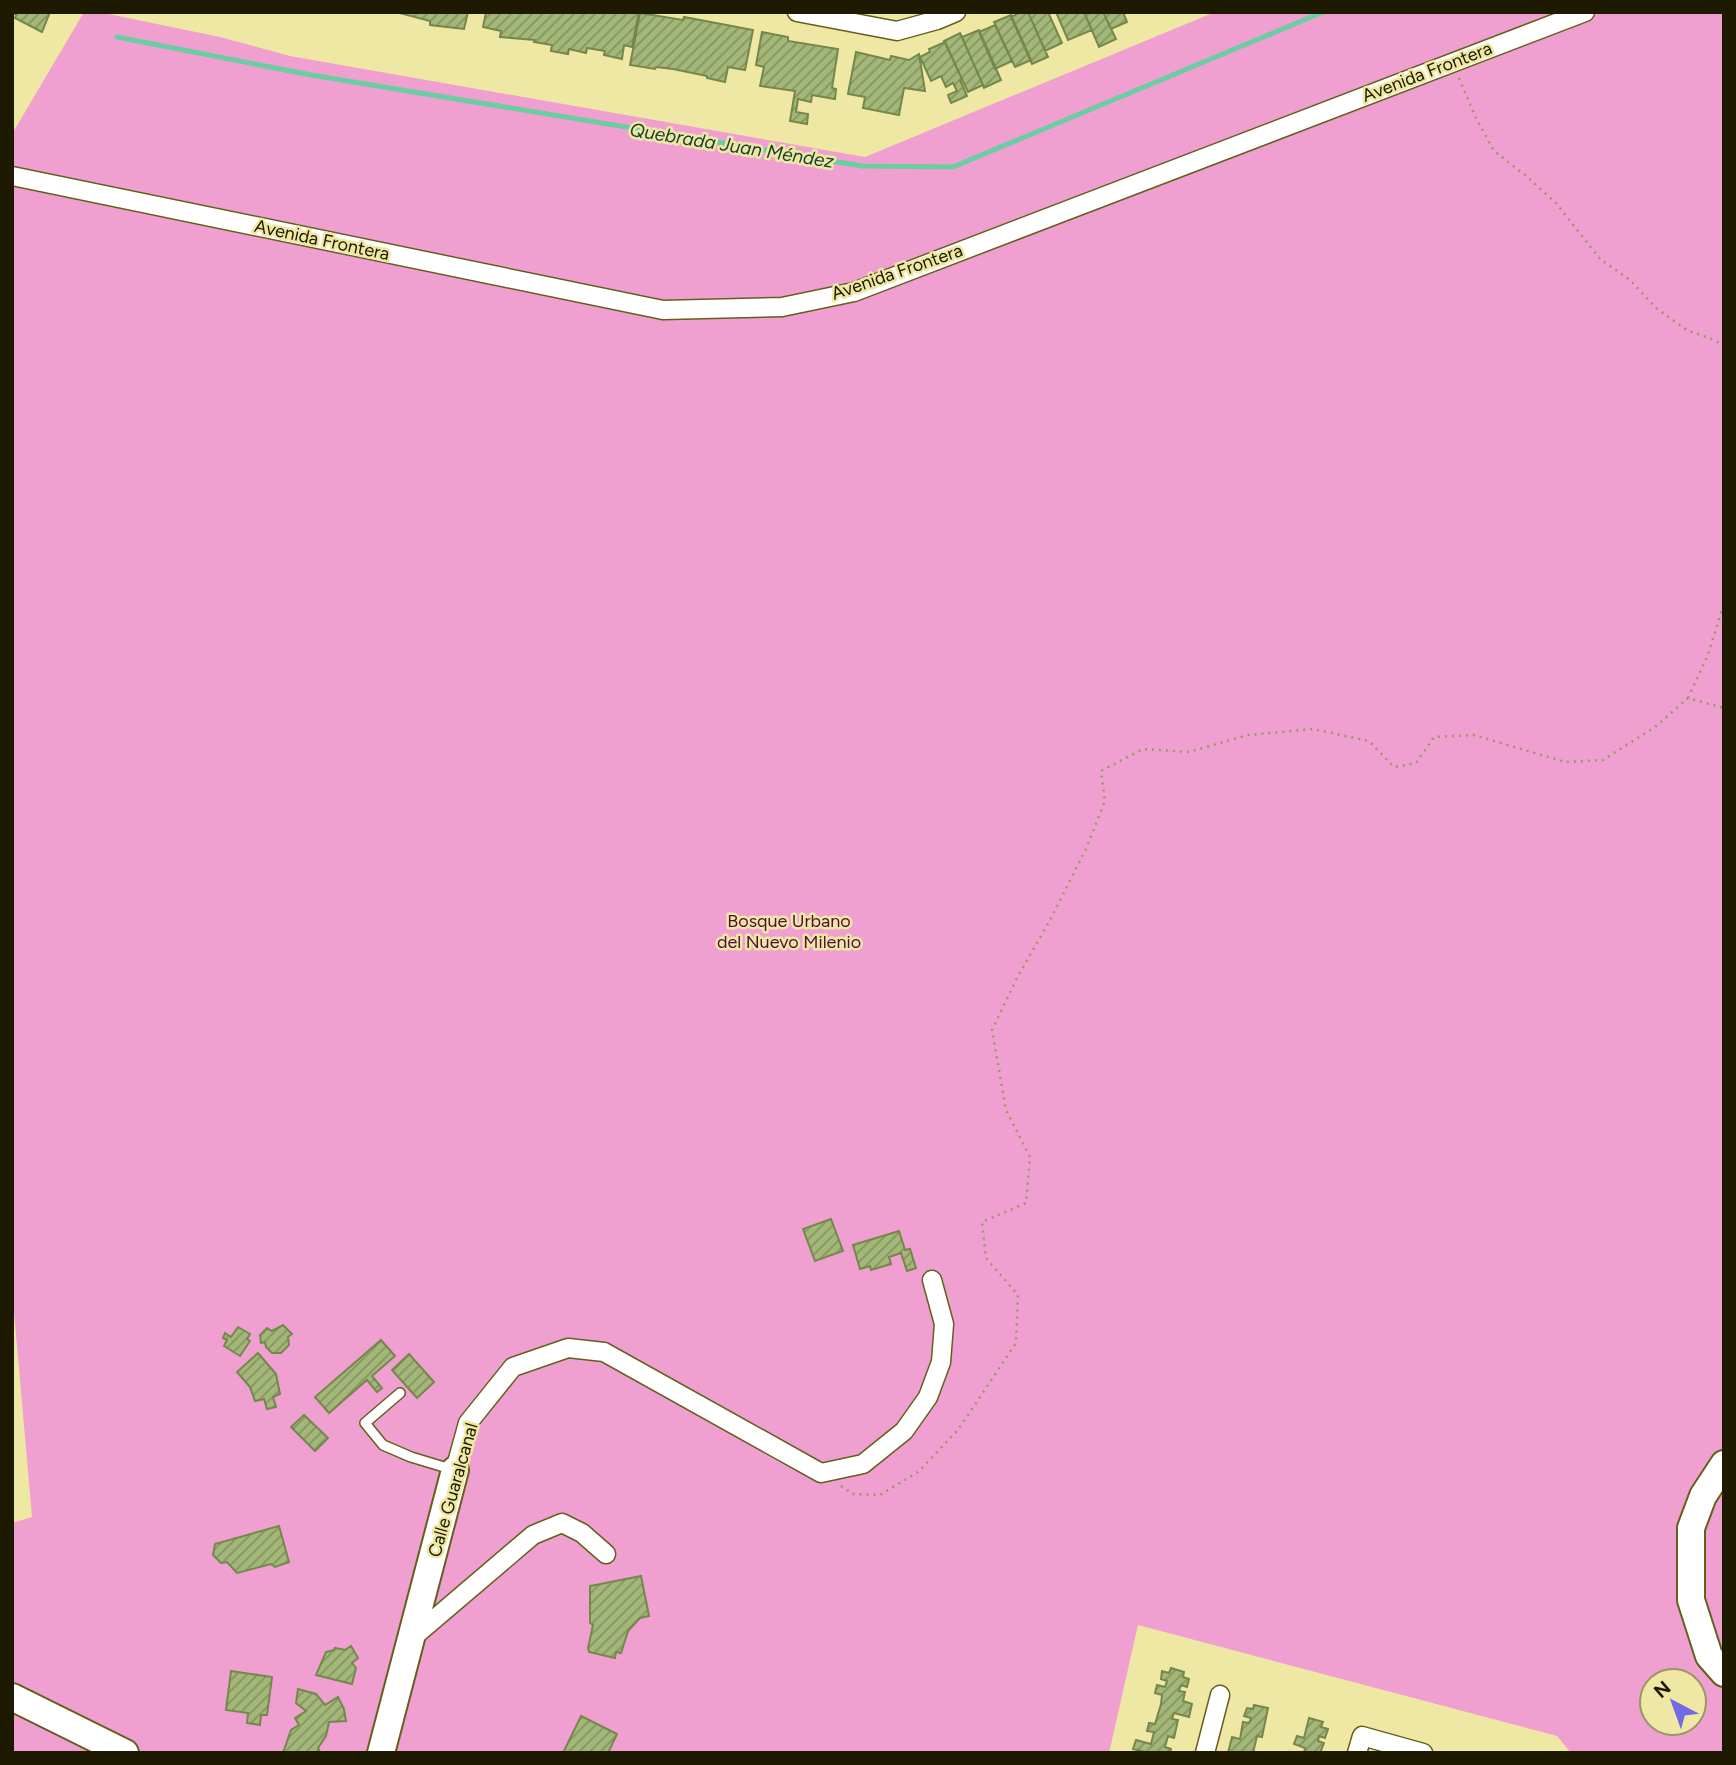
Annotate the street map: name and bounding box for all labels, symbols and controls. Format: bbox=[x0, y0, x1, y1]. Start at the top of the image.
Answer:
street label: Avenida Frontera bbox=[1359, 37, 1495, 107]
water label: Quebrada Juan Méndez bbox=[628, 118, 836, 173]
street label: Avenida Frontera bbox=[253, 215, 391, 265]
street label: Avenida Frontera bbox=[828, 239, 966, 305]
park label: Bosque Urbano del Nuevo Milenio bbox=[717, 910, 861, 953]
street label: Calle Guaralcanal bbox=[423, 1420, 483, 1560]
north arrow bbox=[1638, 1667, 1708, 1737]
text: N bbox=[1649, 1676, 1675, 1703]

